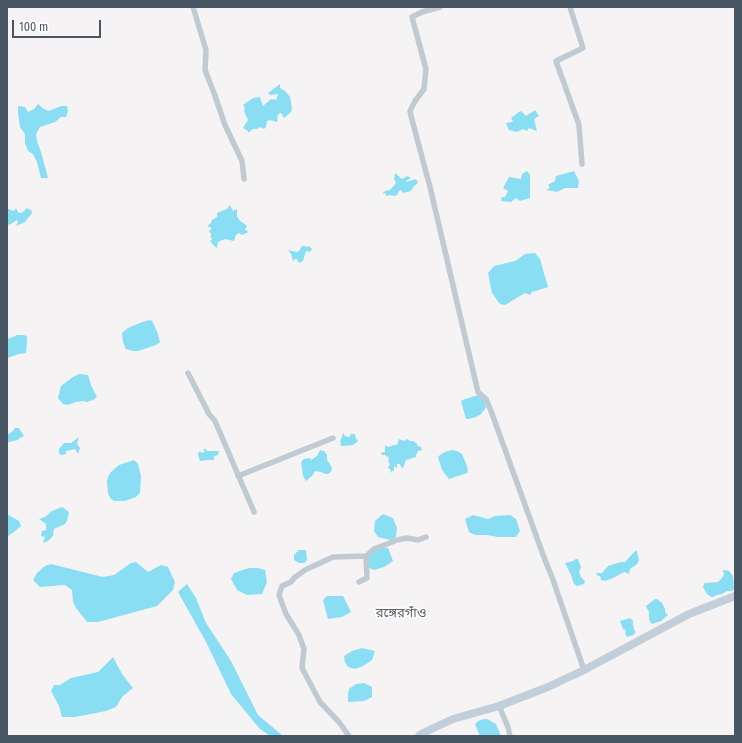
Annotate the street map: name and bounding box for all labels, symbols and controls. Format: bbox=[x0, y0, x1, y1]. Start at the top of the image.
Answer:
scale bar bbox=[14, 12, 103, 38]
text: 100 m bbox=[19, 20, 48, 34]
district label: রঙ্গেরগাঁও bbox=[376, 605, 426, 621]

